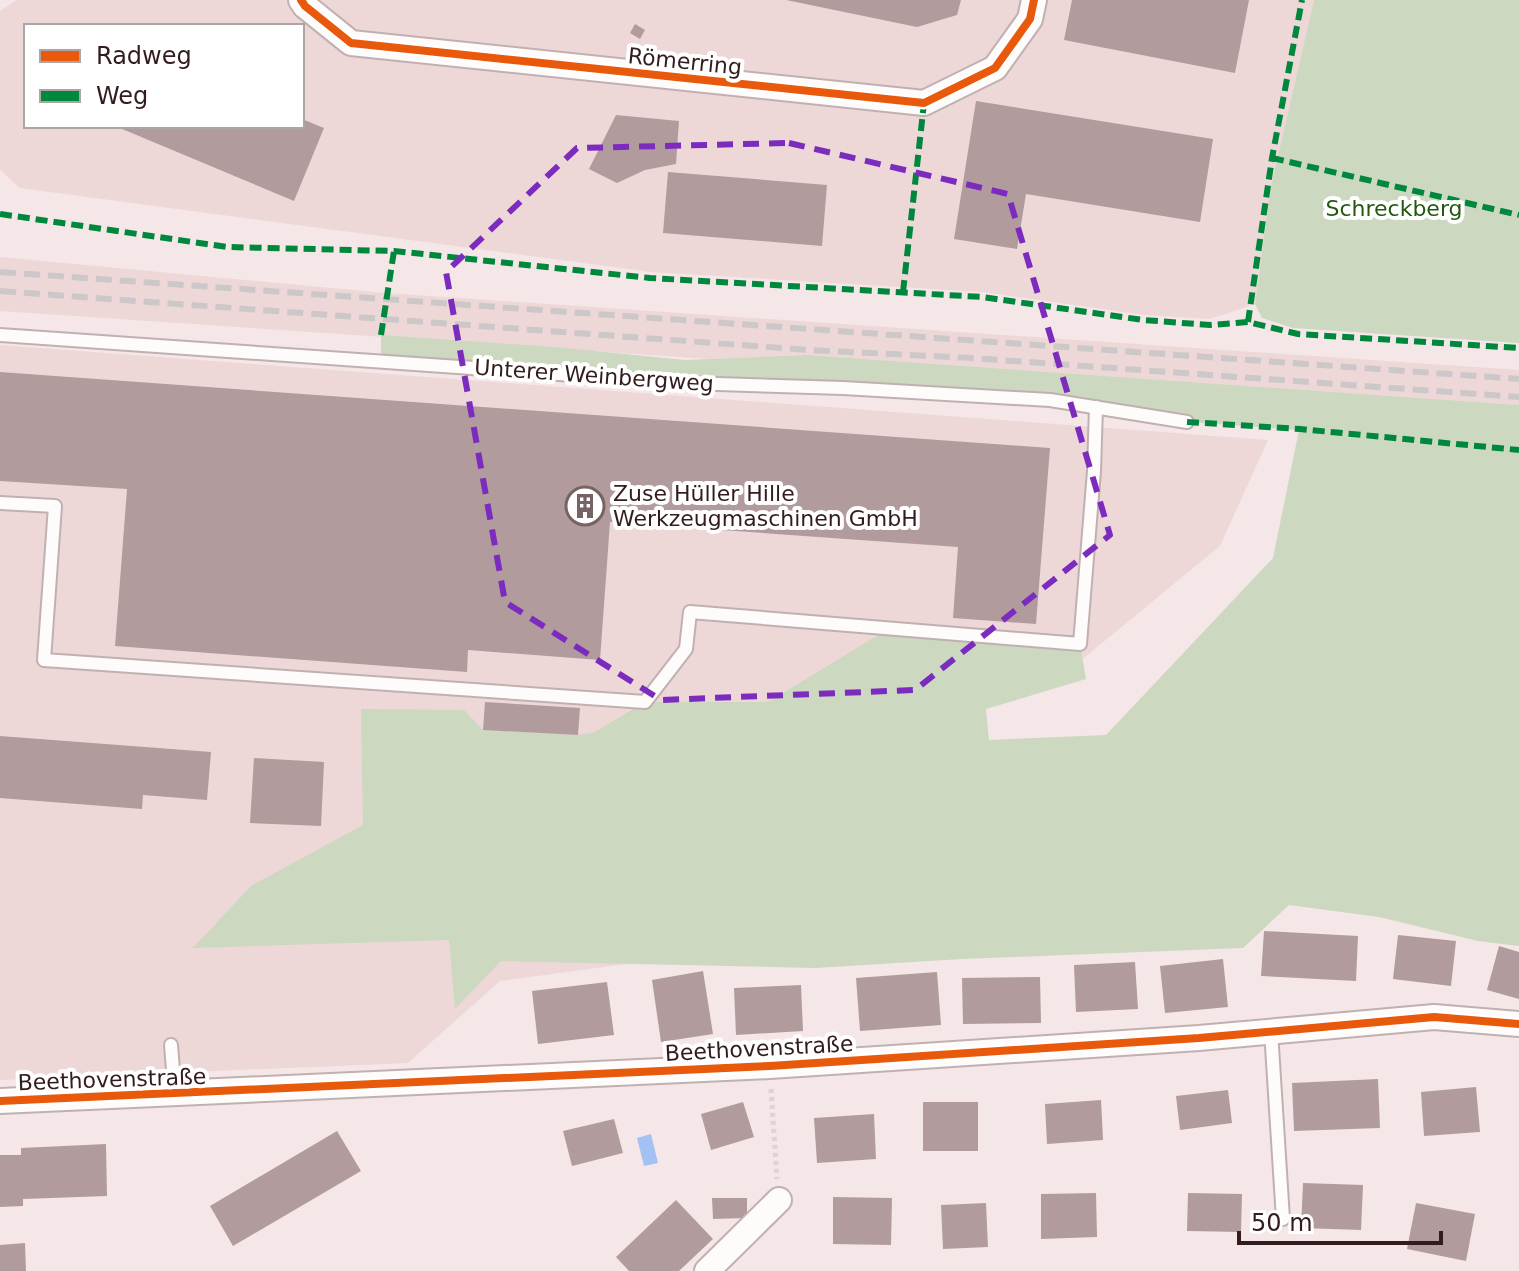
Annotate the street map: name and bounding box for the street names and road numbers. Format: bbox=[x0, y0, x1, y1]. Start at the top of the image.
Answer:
street label: Römerring bbox=[627, 43, 743, 80]
street label: Unterer Weinbergweg bbox=[473, 355, 715, 396]
street label: Beethovenstraße bbox=[664, 1031, 854, 1066]
street label: Beethovenstraße bbox=[17, 1064, 207, 1095]

